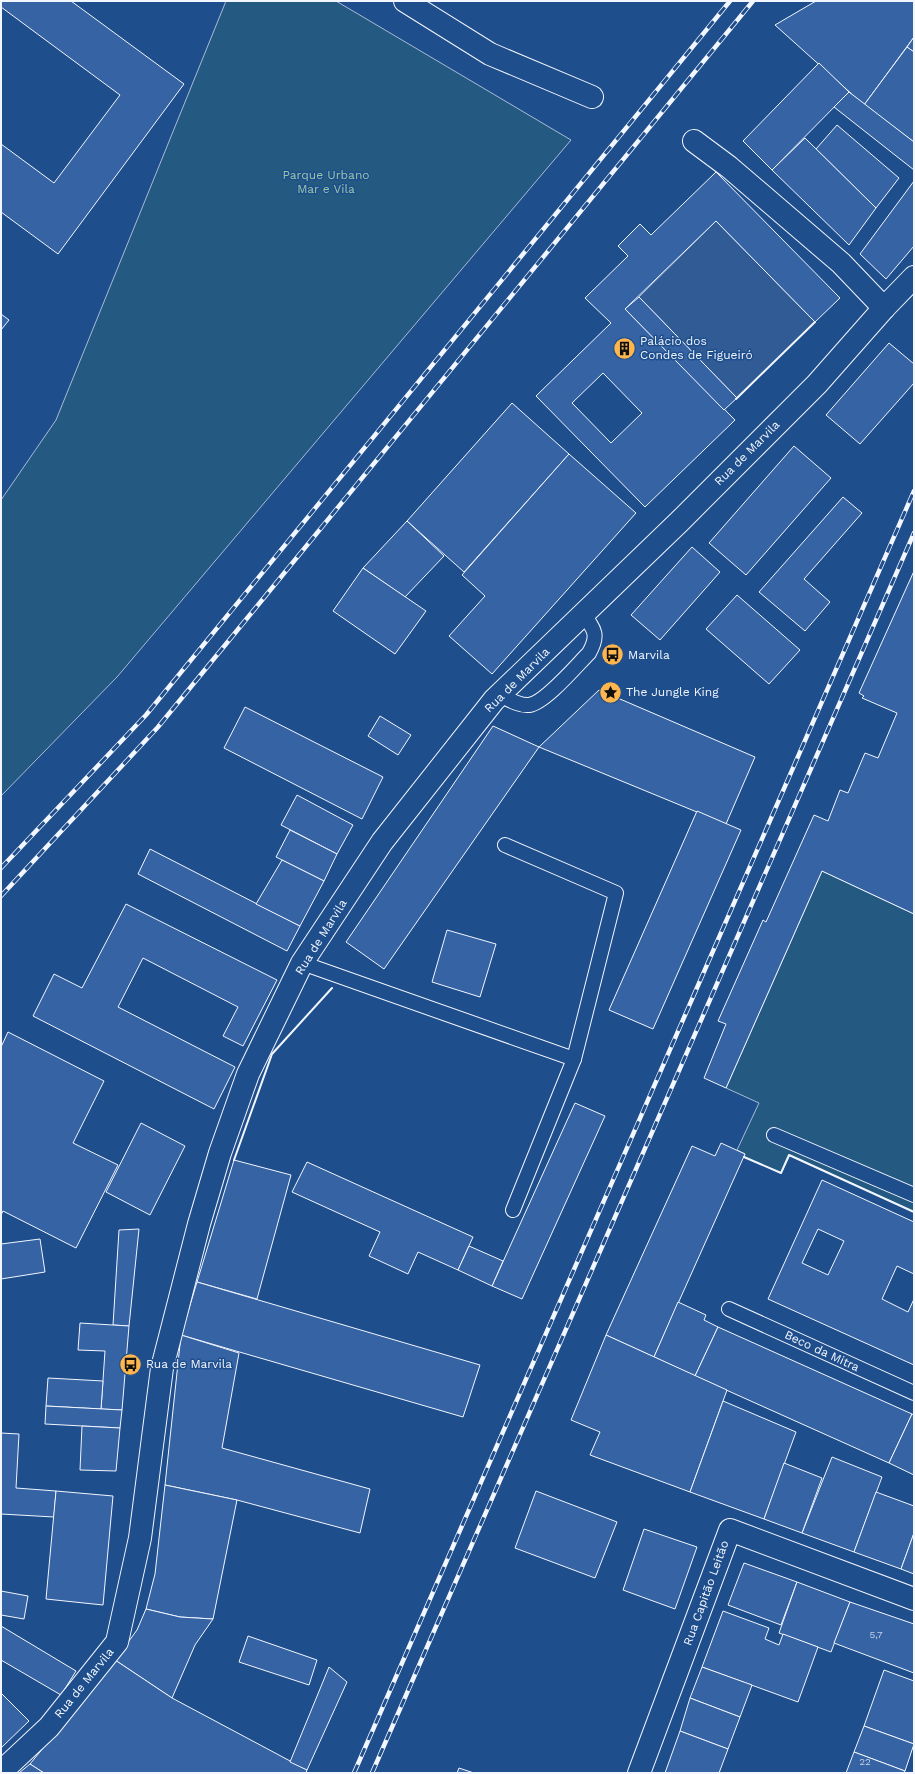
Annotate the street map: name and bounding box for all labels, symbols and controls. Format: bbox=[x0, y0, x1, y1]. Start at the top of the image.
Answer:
park label: Parque Urbano Mar e Vila bbox=[282, 168, 370, 196]
place label: Palácio dos Condes de Figueiró bbox=[640, 334, 753, 362]
building icon: Palácio dos Condes de Figueiró bbox=[611, 335, 637, 361]
street label: Rua de Marvila bbox=[712, 417, 783, 488]
bus stop icon: Marvila bbox=[600, 642, 626, 668]
street label: Rua de Marvila bbox=[482, 644, 553, 715]
place label: Marvila bbox=[628, 648, 670, 662]
place icon: The Jungle King bbox=[598, 679, 624, 705]
place label: The Jungle King bbox=[626, 685, 719, 699]
street label: Rua de Marvila bbox=[292, 897, 350, 977]
street label: Beco da Mitra bbox=[782, 1328, 862, 1375]
bus stop icon: Rua de Marvila bbox=[117, 1351, 143, 1377]
place label: Rua de Marvila bbox=[146, 1357, 232, 1371]
street label: Rua Capitão Leitão bbox=[680, 1539, 732, 1647]
house number: 5,7 bbox=[869, 1629, 883, 1640]
street label: Rua de Marvila bbox=[51, 1645, 117, 1721]
house number: 22 bbox=[859, 1756, 871, 1767]

